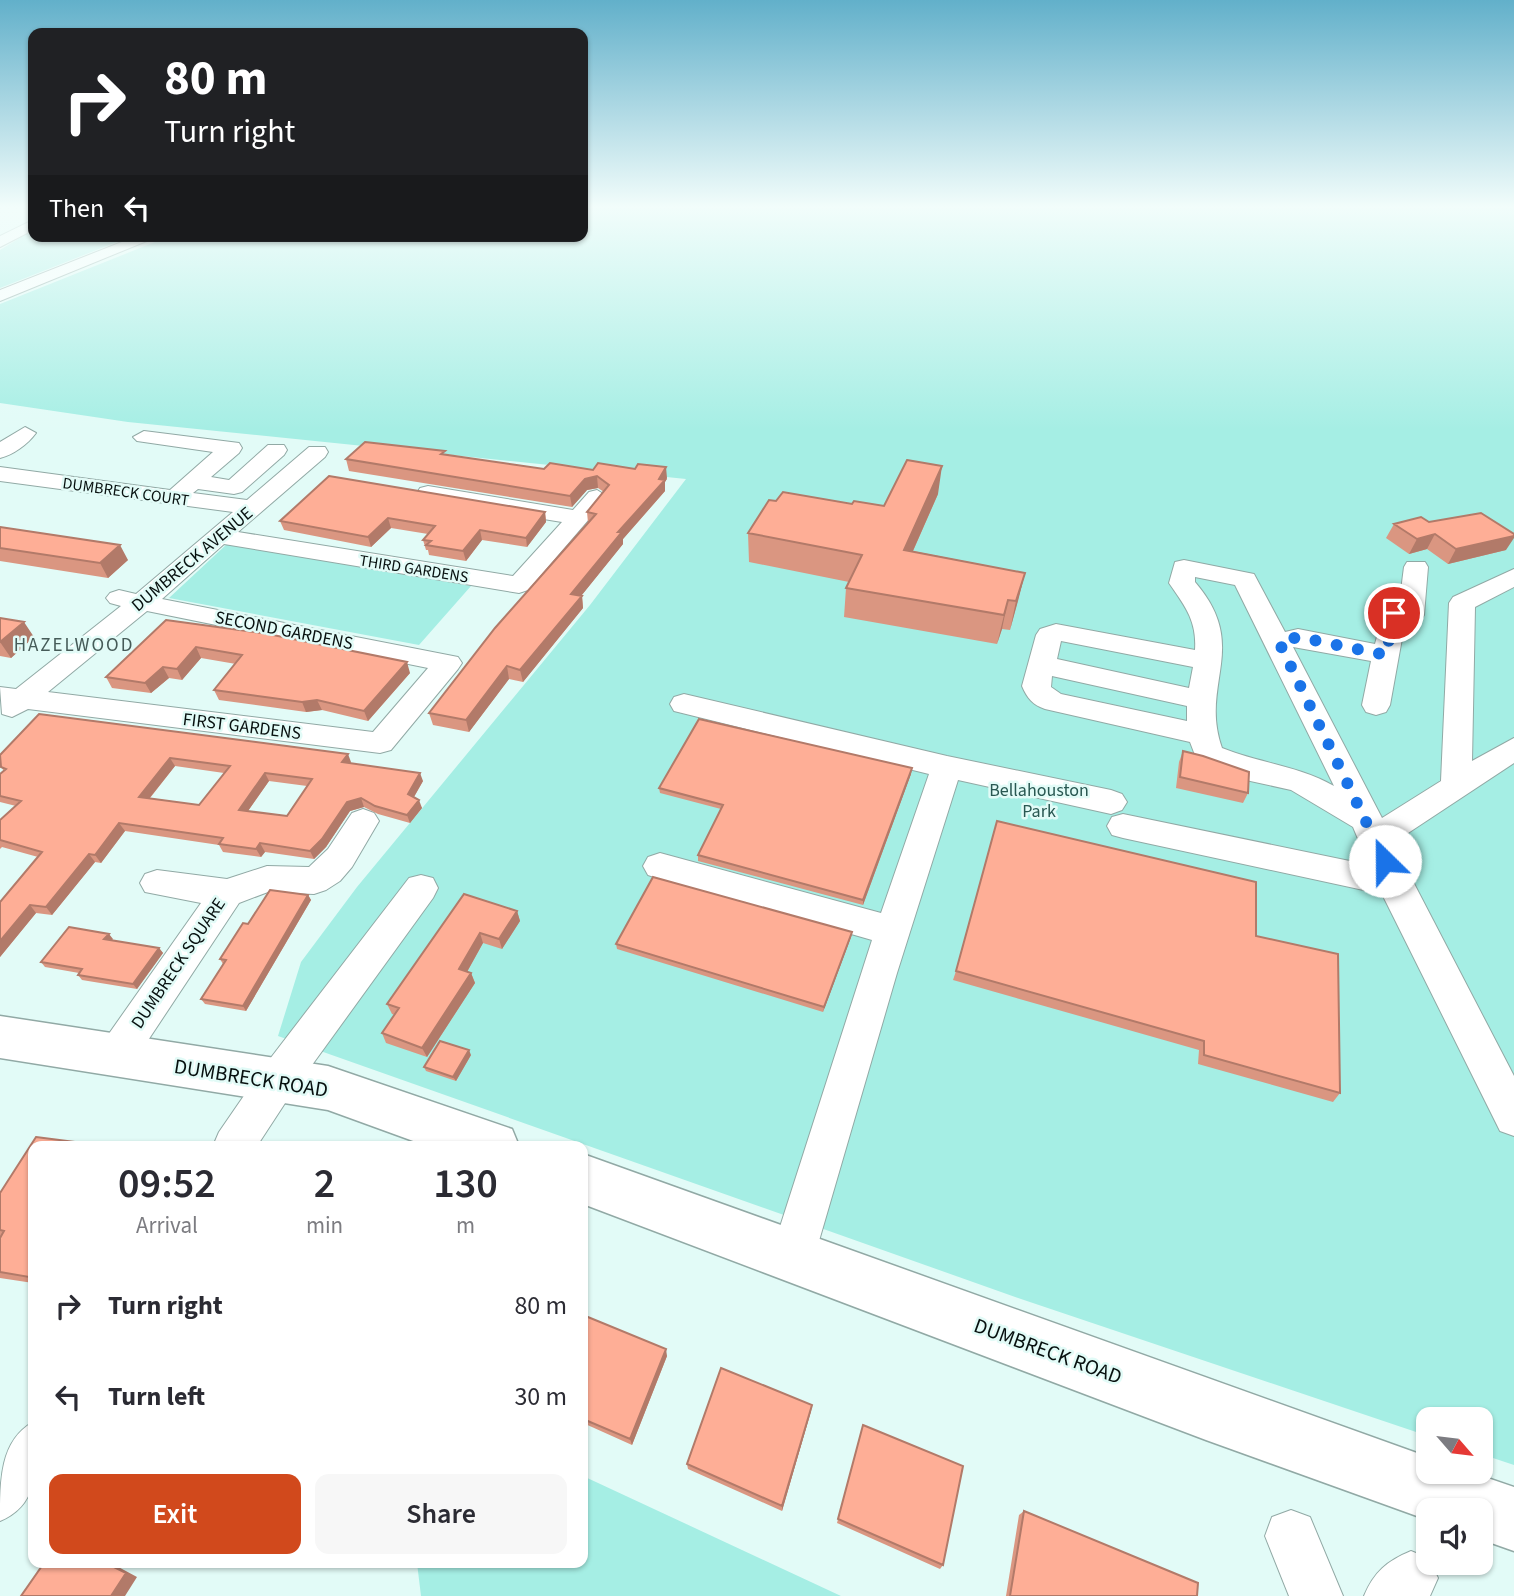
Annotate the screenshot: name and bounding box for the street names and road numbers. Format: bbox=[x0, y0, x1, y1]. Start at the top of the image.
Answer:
street label: DUMBRECK COURT bbox=[61, 472, 191, 512]
street label: DUMBRECK AVENUE bbox=[126, 501, 258, 618]
street label: THIRD GARDENS bbox=[358, 550, 470, 588]
street label: SECOND GARDENS bbox=[213, 605, 355, 656]
street label: FIRST GARDENS bbox=[181, 707, 303, 746]
street label: DUMBRECK SQUARE bbox=[125, 893, 231, 1034]
street label: DUMBRECK ROAD bbox=[172, 1051, 330, 1105]
street label: DUMBRECK ROAD bbox=[970, 1310, 1126, 1392]

